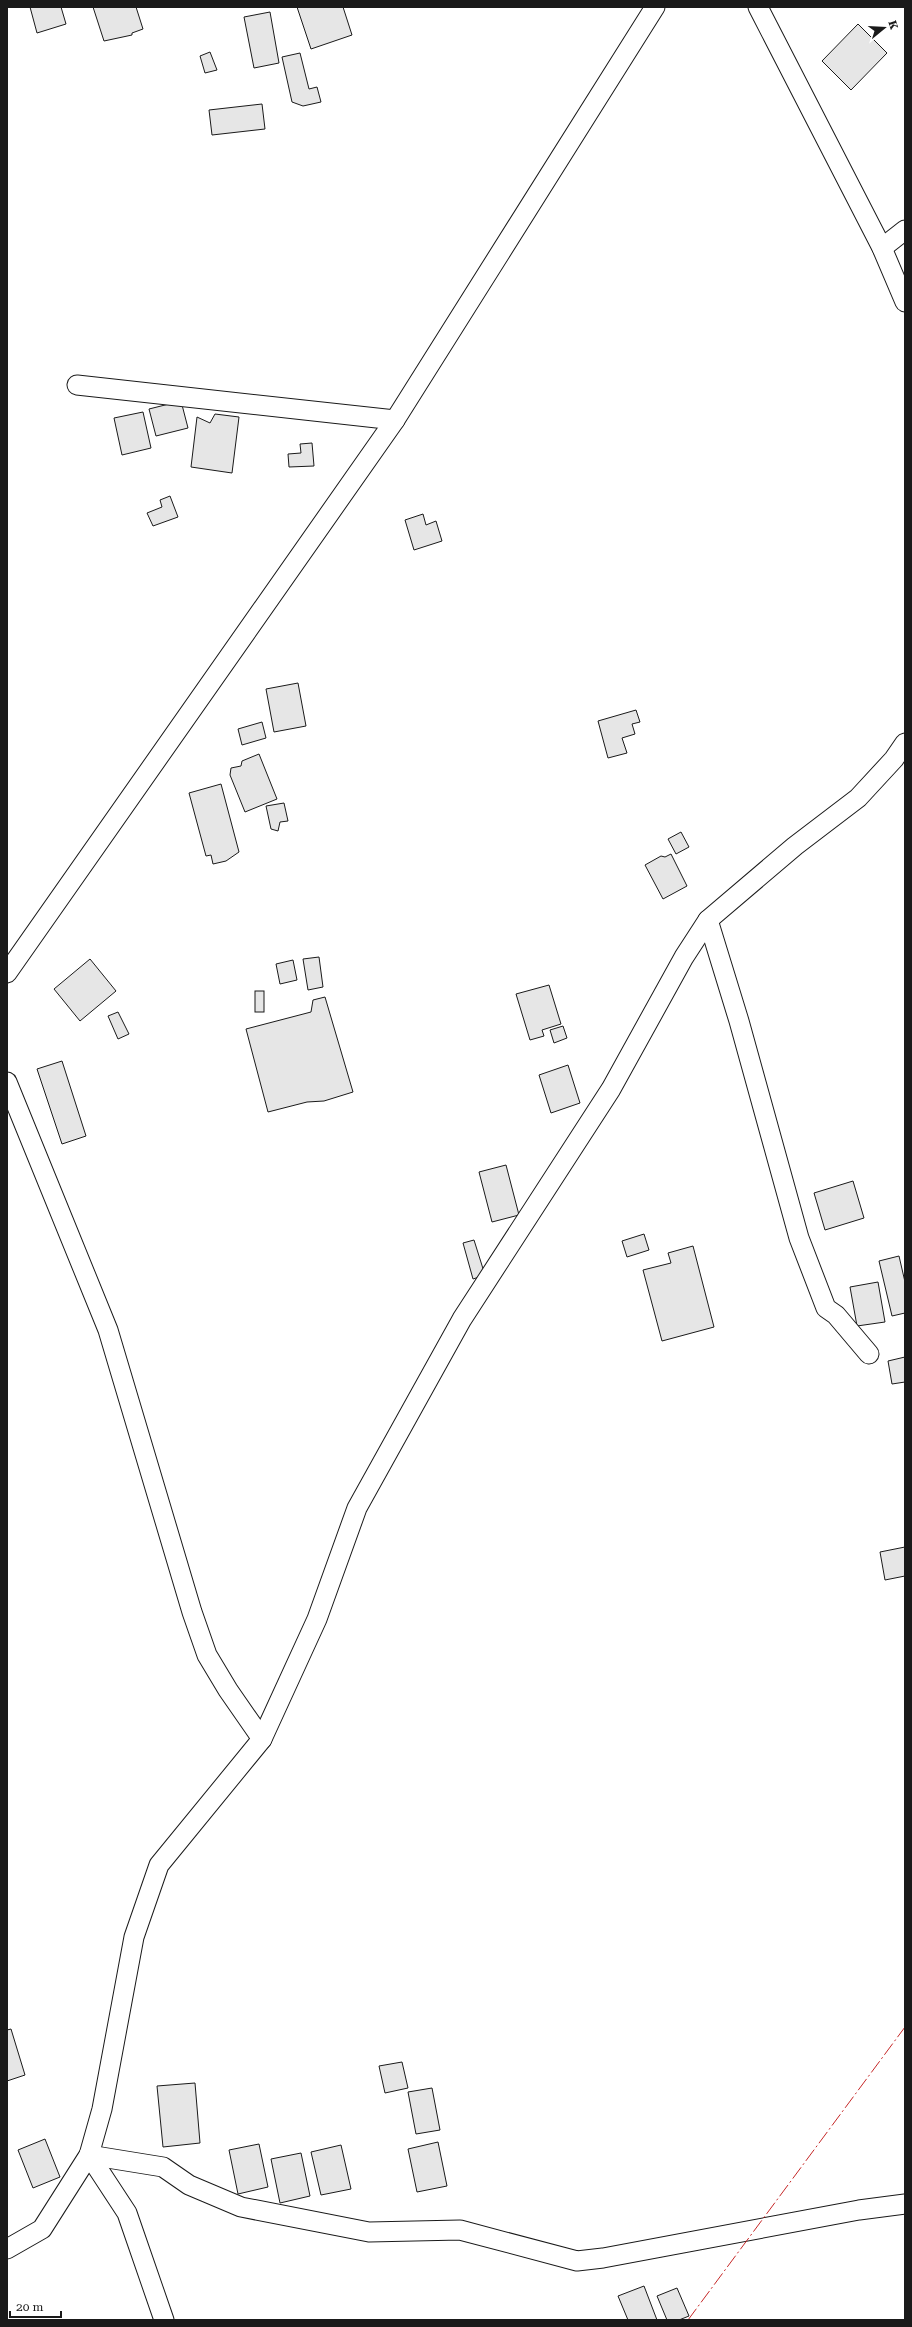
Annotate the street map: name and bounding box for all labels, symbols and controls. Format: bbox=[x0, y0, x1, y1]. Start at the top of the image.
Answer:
north arrow bbox=[864, 8, 904, 48]
text: K bbox=[886, 19, 901, 32]
scale bar bbox=[10, 2293, 61, 2319]
text: 20 m bbox=[16, 2300, 43, 2314]

